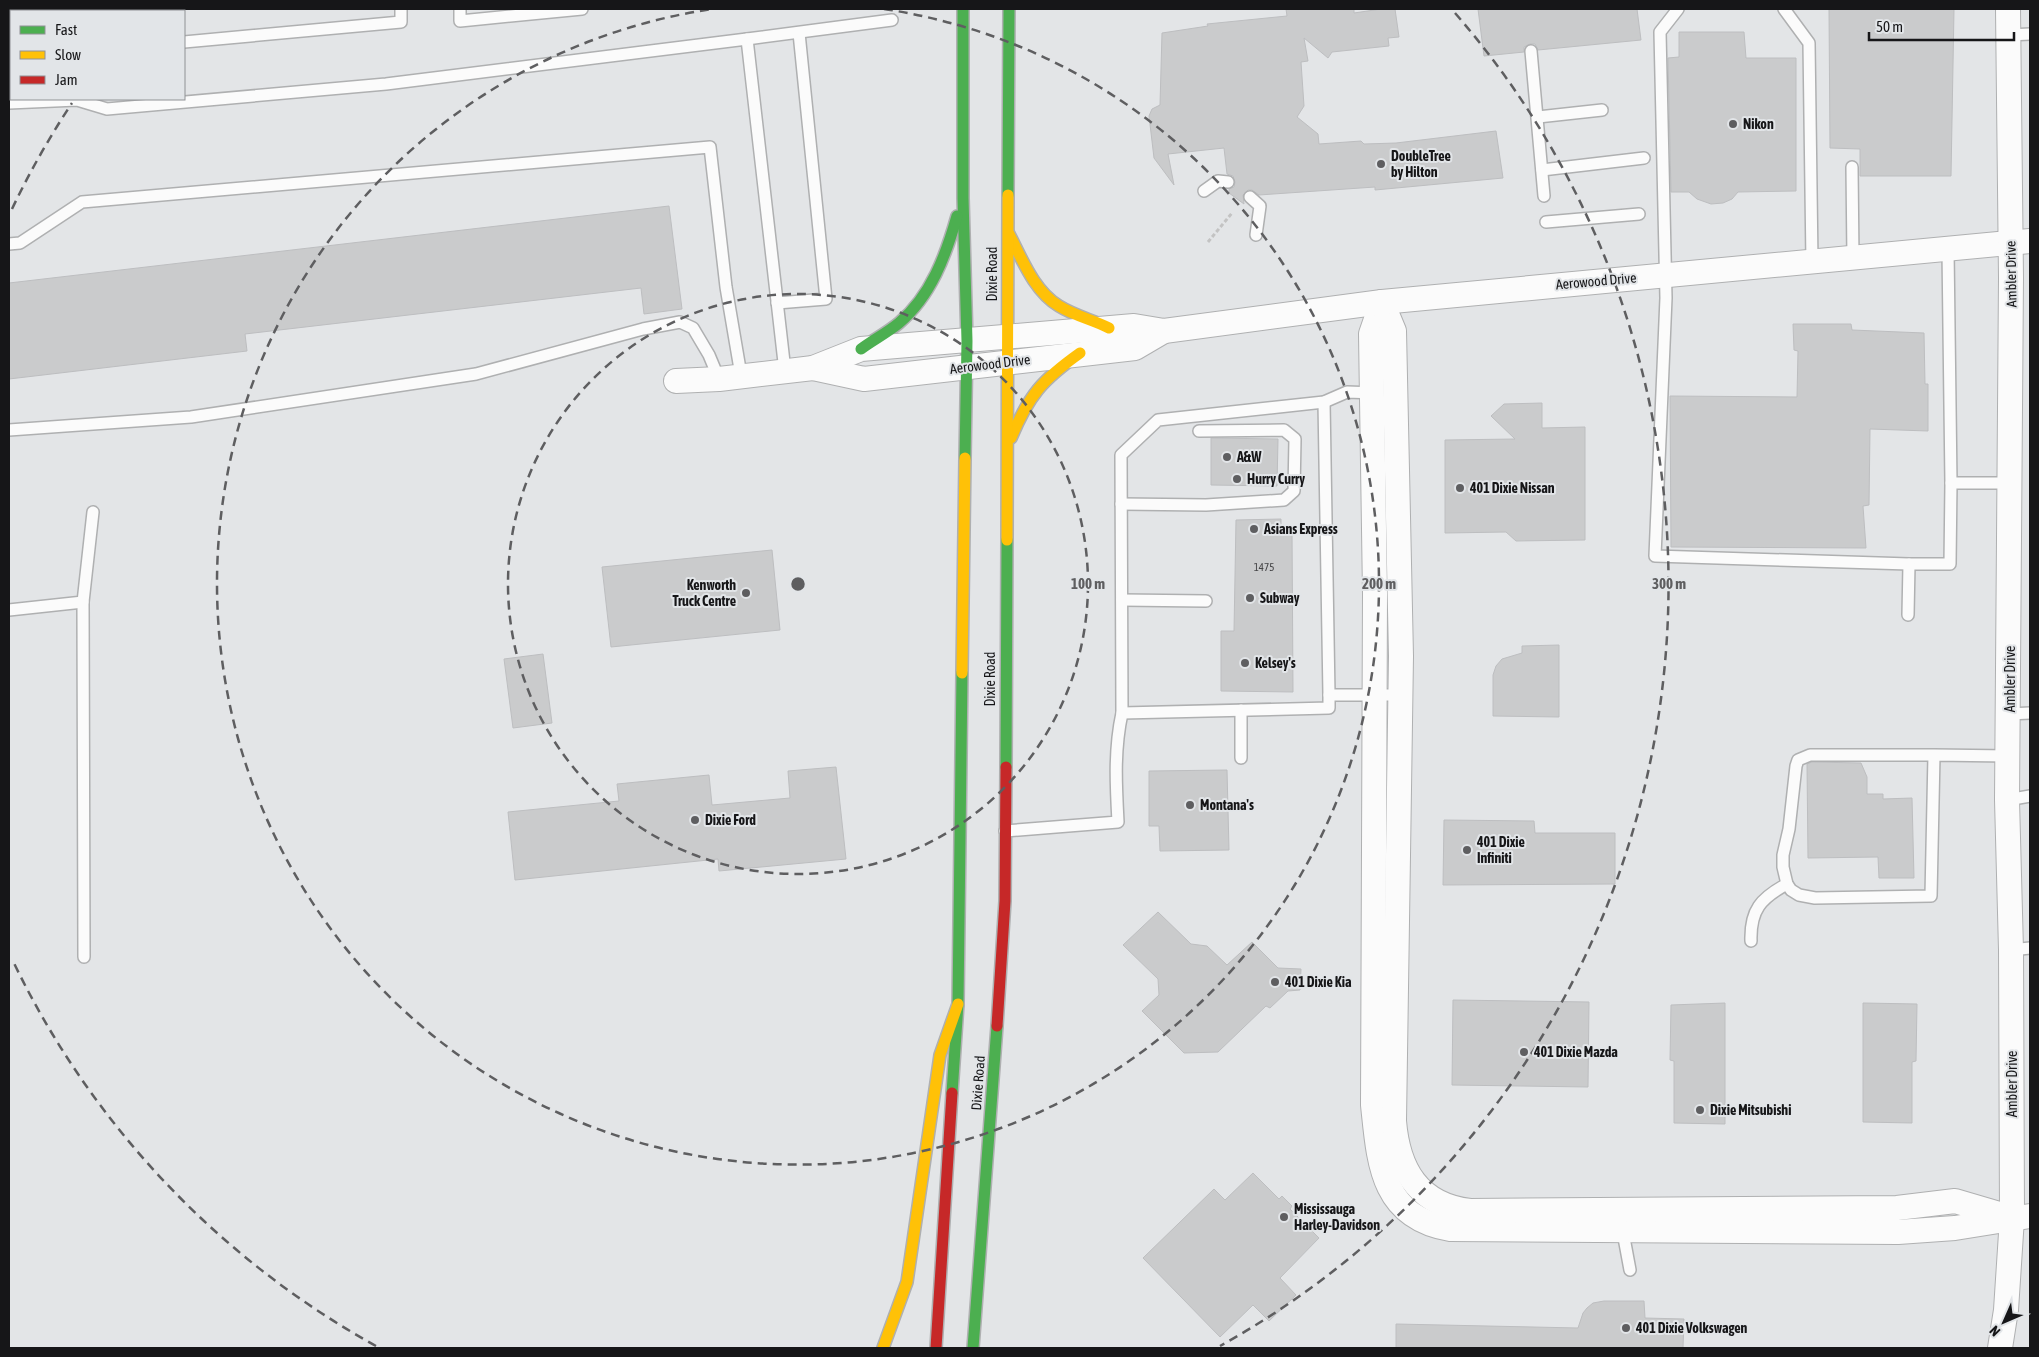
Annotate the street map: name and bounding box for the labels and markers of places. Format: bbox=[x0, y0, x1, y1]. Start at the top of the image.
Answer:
place label: Nikon bbox=[1743, 116, 1774, 132]
marker: Nikon bbox=[1727, 118, 1739, 130]
place label: DoubleTree by Hilton bbox=[1391, 148, 1451, 180]
marker: DoubleTree by Hilton bbox=[1375, 158, 1387, 170]
place label: A&W bbox=[1236, 449, 1262, 465]
marker: A&W bbox=[1221, 451, 1233, 463]
place label: Hurry Curry bbox=[1247, 471, 1305, 487]
marker: Hurry Curry bbox=[1231, 473, 1243, 485]
place label: 401 Dixie Nissan bbox=[1469, 480, 1555, 496]
marker: 401 Dixie Nissan bbox=[1454, 482, 1466, 494]
place label: Asians Express bbox=[1263, 521, 1338, 537]
marker: Asians Express bbox=[1248, 523, 1260, 535]
centre of rings bbox=[789, 575, 807, 593]
place label: Kenworth Truck Centre bbox=[673, 577, 736, 609]
marker: Kenworth Truck Centre bbox=[740, 587, 752, 599]
place label: Subway bbox=[1260, 590, 1300, 606]
marker: Subway bbox=[1244, 592, 1256, 604]
place label: Kelsey's bbox=[1255, 655, 1296, 671]
marker: Kelsey's bbox=[1239, 657, 1251, 669]
place label: Montana's bbox=[1200, 797, 1254, 813]
marker: Montana's bbox=[1184, 799, 1196, 811]
place label: Dixie Ford bbox=[705, 812, 756, 828]
marker: Dixie Ford bbox=[689, 814, 701, 826]
place label: 401 Dixie Infiniti bbox=[1476, 834, 1525, 866]
marker: 401 Dixie Infiniti bbox=[1461, 844, 1473, 856]
place label: 401 Dixie Kia bbox=[1284, 974, 1352, 990]
marker: 401 Dixie Kia bbox=[1269, 976, 1281, 988]
place label: 401 Dixie Mazda bbox=[1533, 1044, 1618, 1060]
marker: 401 Dixie Mazda bbox=[1518, 1046, 1530, 1058]
place label: Dixie Mitsubishi bbox=[1710, 1102, 1791, 1118]
marker: Dixie Mitsubishi bbox=[1694, 1104, 1706, 1116]
place label: Mississauga Harley-Davidson bbox=[1294, 1201, 1380, 1233]
marker: Mississauga Harley-Davidson bbox=[1278, 1211, 1290, 1223]
place label: 401 Dixie Volkswagen bbox=[1635, 1320, 1748, 1336]
marker: 401 Dixie Volkswagen bbox=[1620, 1322, 1632, 1334]

